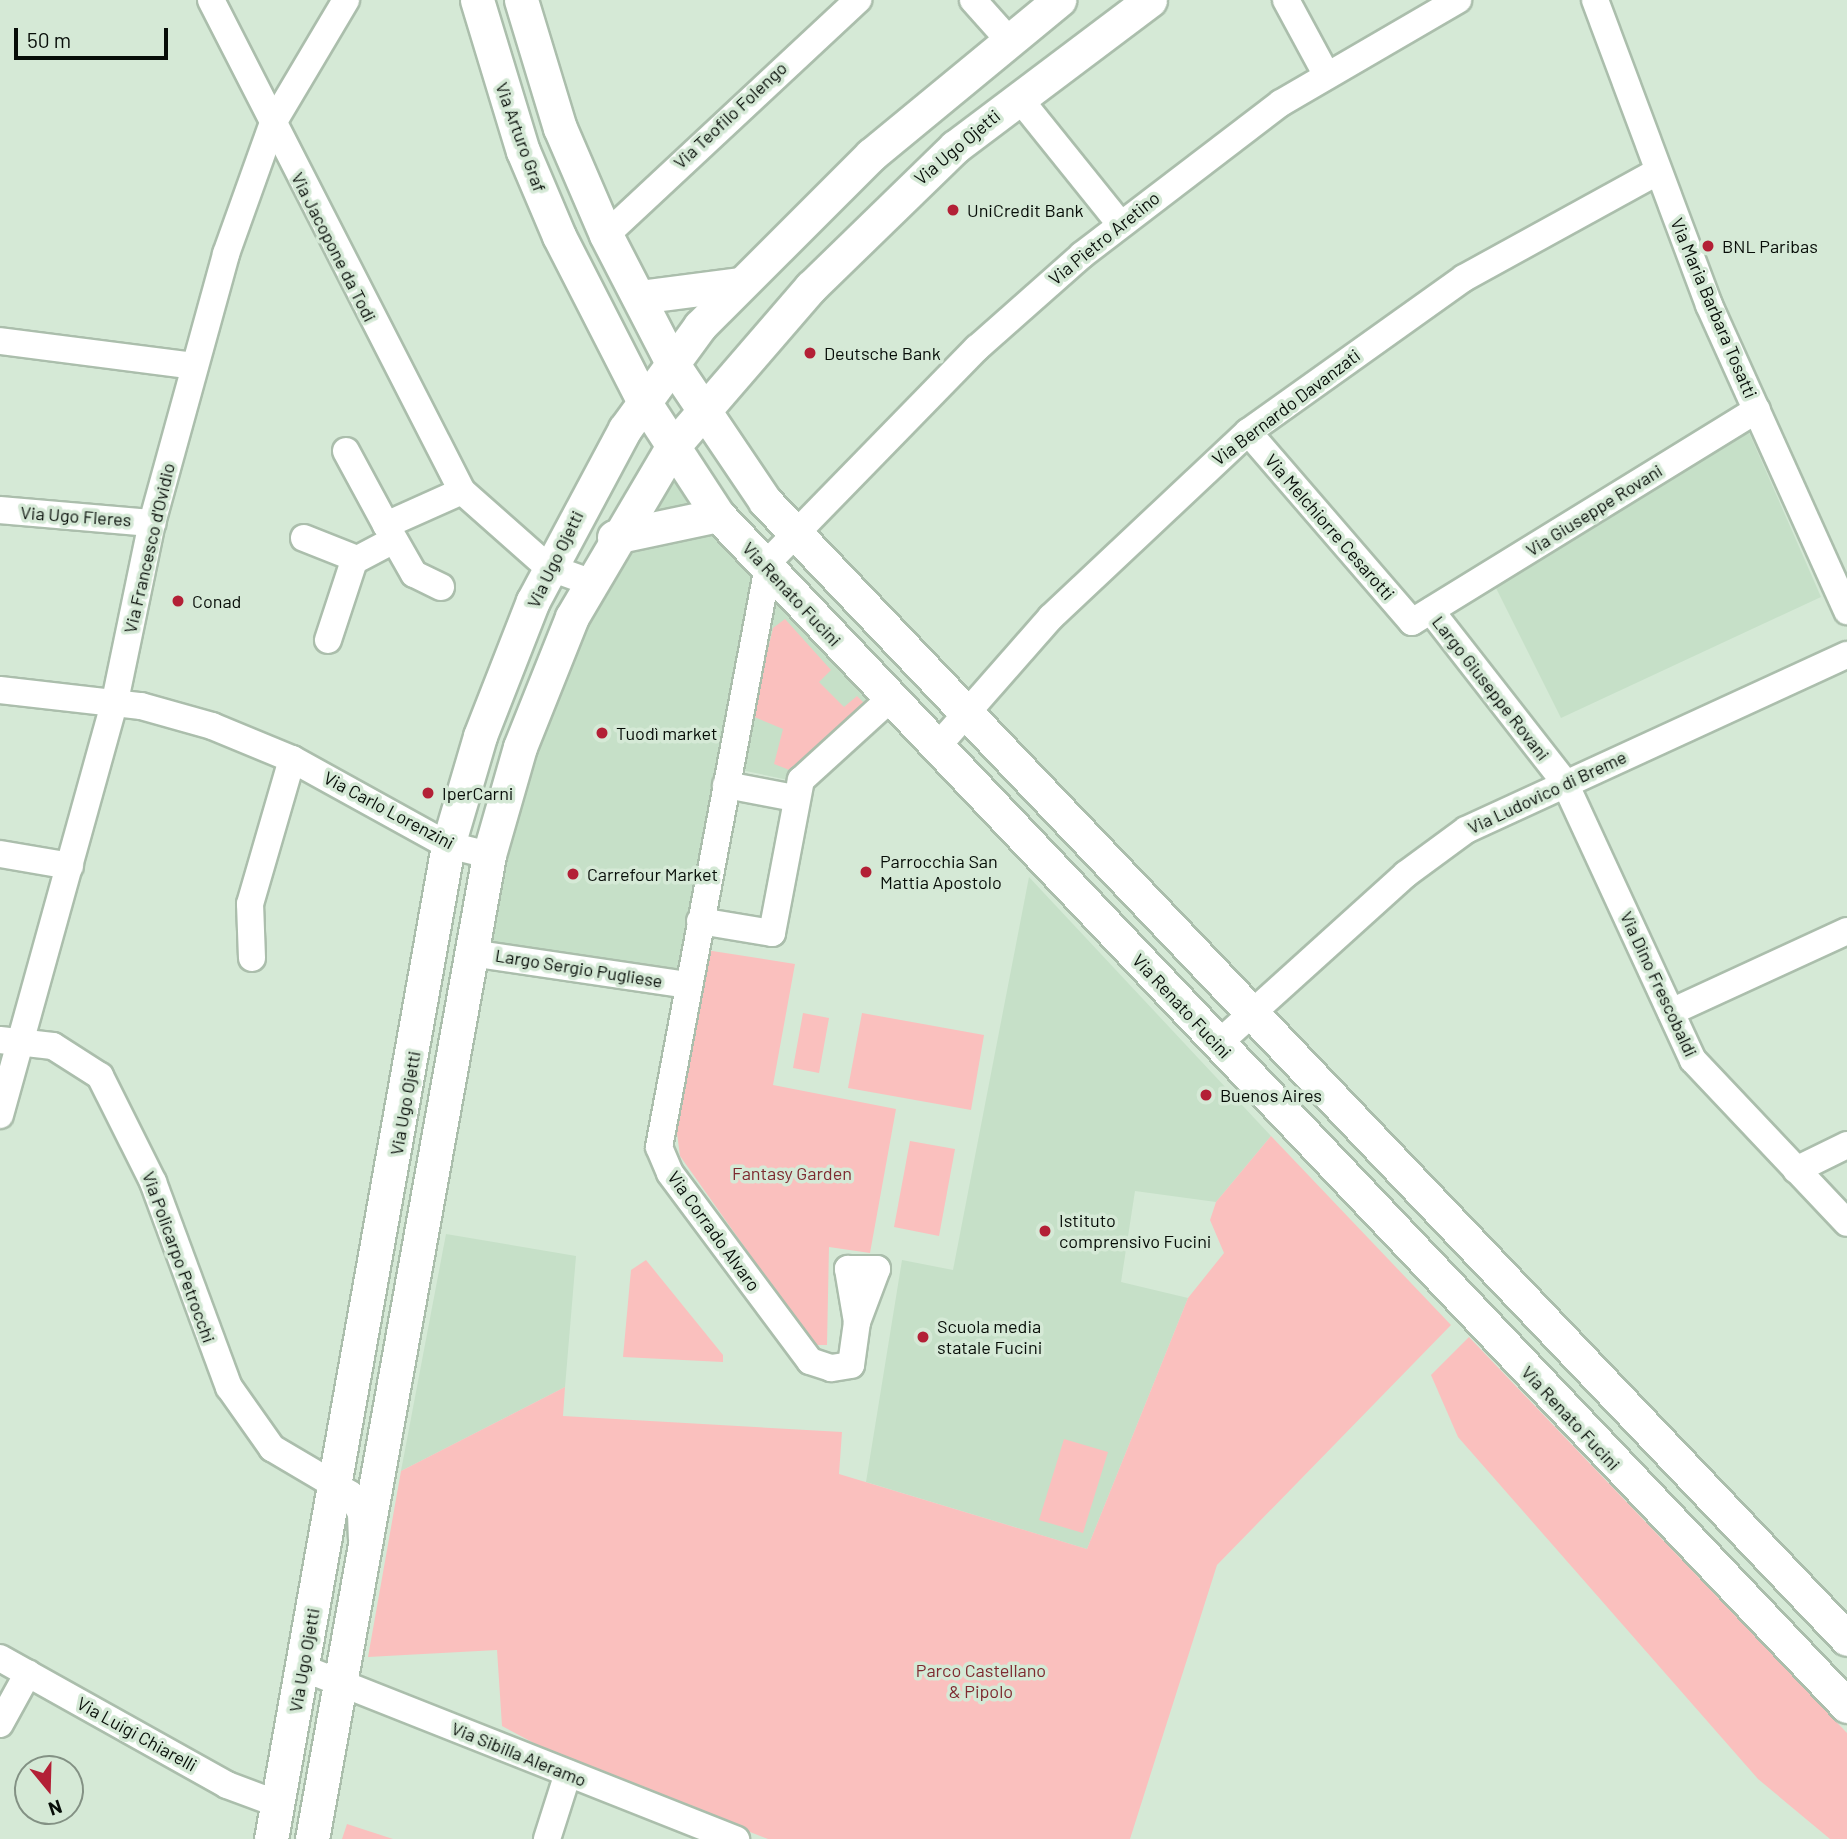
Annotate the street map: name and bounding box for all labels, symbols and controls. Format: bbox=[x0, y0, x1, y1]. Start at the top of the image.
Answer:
scale bar bbox=[18, 14, 172, 58]
text: 50 m bbox=[27, 27, 71, 52]
street label: Via Teofilo Folengo bbox=[669, 57, 791, 173]
street label: Via Arturo Graf bbox=[491, 79, 551, 195]
street label: Via Ugo Ojetti bbox=[910, 105, 1004, 189]
street label: Via Jacopone da Todi bbox=[287, 169, 381, 325]
street label: Via Pietro Aretino bbox=[1044, 187, 1164, 289]
place label: UniCredit Bank bbox=[967, 199, 1084, 221]
marker: UniCredit Bank bbox=[945, 202, 961, 218]
street label: Via Maria Barbara Tosatti bbox=[1666, 215, 1762, 401]
place label: BNL Paribas bbox=[1722, 235, 1818, 257]
marker: BNL Paribas bbox=[1700, 238, 1716, 254]
place label: Deutsche Bank bbox=[824, 342, 941, 364]
street label: Via Bernardo Davanzati bbox=[1208, 344, 1364, 470]
marker: Deutsche Bank bbox=[802, 345, 818, 361]
street label: Via Melchiorre Cesarotti bbox=[1261, 450, 1399, 604]
street label: Via Giuseppe Rovani bbox=[1522, 459, 1666, 561]
street label: Via Francesco d'Ovidio bbox=[119, 461, 179, 635]
street label: Via Ugo Fleres bbox=[20, 501, 132, 531]
street label: Via Ugo Ojetti bbox=[522, 507, 588, 611]
street label: Via Renato Fucini bbox=[738, 537, 846, 651]
place label: Conad bbox=[192, 590, 241, 612]
marker: Conad bbox=[170, 593, 186, 609]
street label: Largo Giuseppe Rovani bbox=[1428, 611, 1554, 765]
place label: Tuodì market bbox=[616, 722, 718, 744]
marker: Tuodì market bbox=[594, 725, 610, 741]
street label: Via Ludovico di Breme bbox=[1464, 746, 1630, 838]
street label: Via Carlo Lorenzini bbox=[320, 766, 458, 854]
place label: IperCarni bbox=[442, 782, 513, 804]
marker: IperCarni bbox=[420, 785, 436, 801]
place label: Parrocchia San Mattia Apostolo bbox=[880, 851, 1002, 894]
place label: Carrefour Market bbox=[587, 863, 718, 885]
marker: Parrocchia San Mattia Apostolo bbox=[858, 864, 874, 880]
marker: Carrefour Market bbox=[565, 866, 581, 882]
street label: Via Dino Frescobaldi bbox=[1616, 908, 1702, 1060]
street label: Largo Sergio Pugliese bbox=[494, 944, 664, 992]
street label: Via Renato Fucini bbox=[1128, 949, 1236, 1063]
street label: Via Ugo Ojetti bbox=[385, 1049, 425, 1157]
place label: Buenos Aires bbox=[1220, 1084, 1322, 1106]
marker: Buenos Aires bbox=[1198, 1087, 1214, 1103]
park label: Fantasy Garden bbox=[732, 1162, 852, 1184]
street label: Via Corrado Alvaro bbox=[663, 1167, 765, 1295]
street label: Via Policarpo Petrocchi bbox=[138, 1168, 220, 1346]
place label: Istituto comprensivo Fucini bbox=[1059, 1210, 1211, 1252]
marker: Istituto comprensivo Fucini bbox=[1037, 1223, 1053, 1239]
place label: Scuola media statale Fucini bbox=[937, 1316, 1042, 1358]
marker: Scuola media statale Fucini bbox=[915, 1329, 931, 1345]
street label: Via Renato Fucini bbox=[1517, 1361, 1625, 1475]
street label: Via Ugo Ojetti bbox=[284, 1606, 324, 1714]
park label: Parco Castellano & Pipolo bbox=[916, 1660, 1046, 1702]
street label: Via Luigi Chiarelli bbox=[73, 1692, 201, 1776]
street label: Via Sibilla Aleramo bbox=[448, 1717, 590, 1791]
north arrow bbox=[14, 1755, 84, 1825]
text: N bbox=[46, 1796, 65, 1821]

